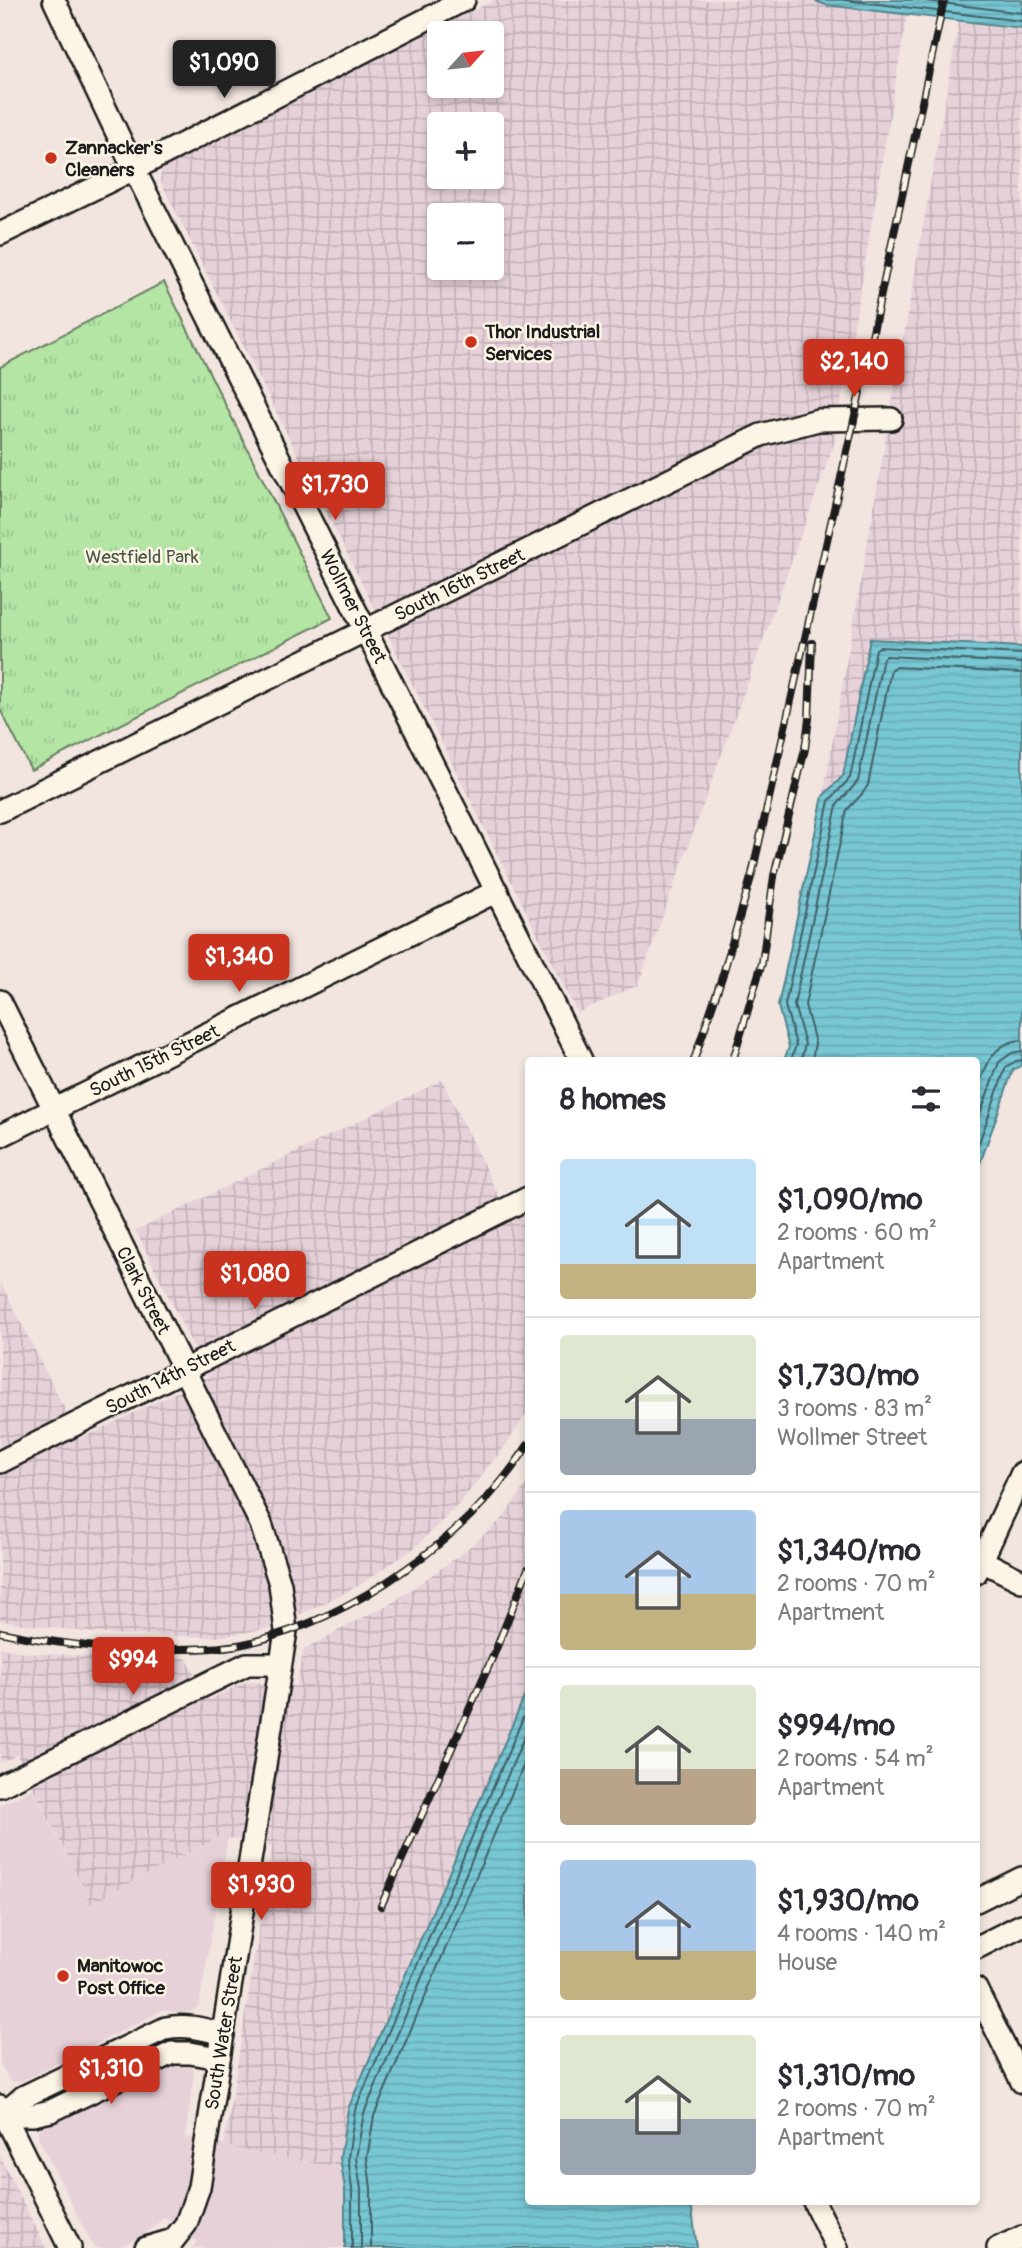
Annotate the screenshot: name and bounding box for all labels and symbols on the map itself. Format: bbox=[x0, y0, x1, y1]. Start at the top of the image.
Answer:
north arrow bbox=[427, 21, 504, 98]
pin: $1,090 bbox=[167, 41, 281, 100]
place label: Zannacker's Cleaners bbox=[65, 136, 163, 182]
marker: Zannacker's Cleaners bbox=[43, 150, 59, 166]
place label: Thor Industrial Services bbox=[484, 320, 600, 366]
marker: Thor Industrial Services bbox=[463, 334, 479, 350]
pin: $2,140 bbox=[797, 340, 911, 399]
pin: $1,730 bbox=[278, 462, 392, 522]
street label: South 16th Street bbox=[390, 543, 529, 627]
park label: Westfield Park bbox=[85, 545, 199, 569]
street label: Wollmer Street bbox=[314, 546, 392, 668]
pin: $1,340 bbox=[182, 934, 296, 994]
street label: South 15th Street bbox=[86, 1019, 224, 1103]
street label: Clark Street bbox=[111, 1242, 176, 1339]
pin: $1,080 bbox=[198, 1252, 312, 1311]
street label: South 14th Street bbox=[102, 1334, 240, 1420]
pin: $994 bbox=[92, 1638, 174, 1697]
pin: $1,930 bbox=[204, 1862, 318, 1922]
place label: Manitowoc Post Office bbox=[77, 1954, 165, 2000]
street label: South Water Street bbox=[200, 1954, 248, 2112]
marker: Manitowoc Post Office bbox=[55, 1968, 71, 1984]
pin: $1,310 bbox=[54, 2046, 168, 2106]

